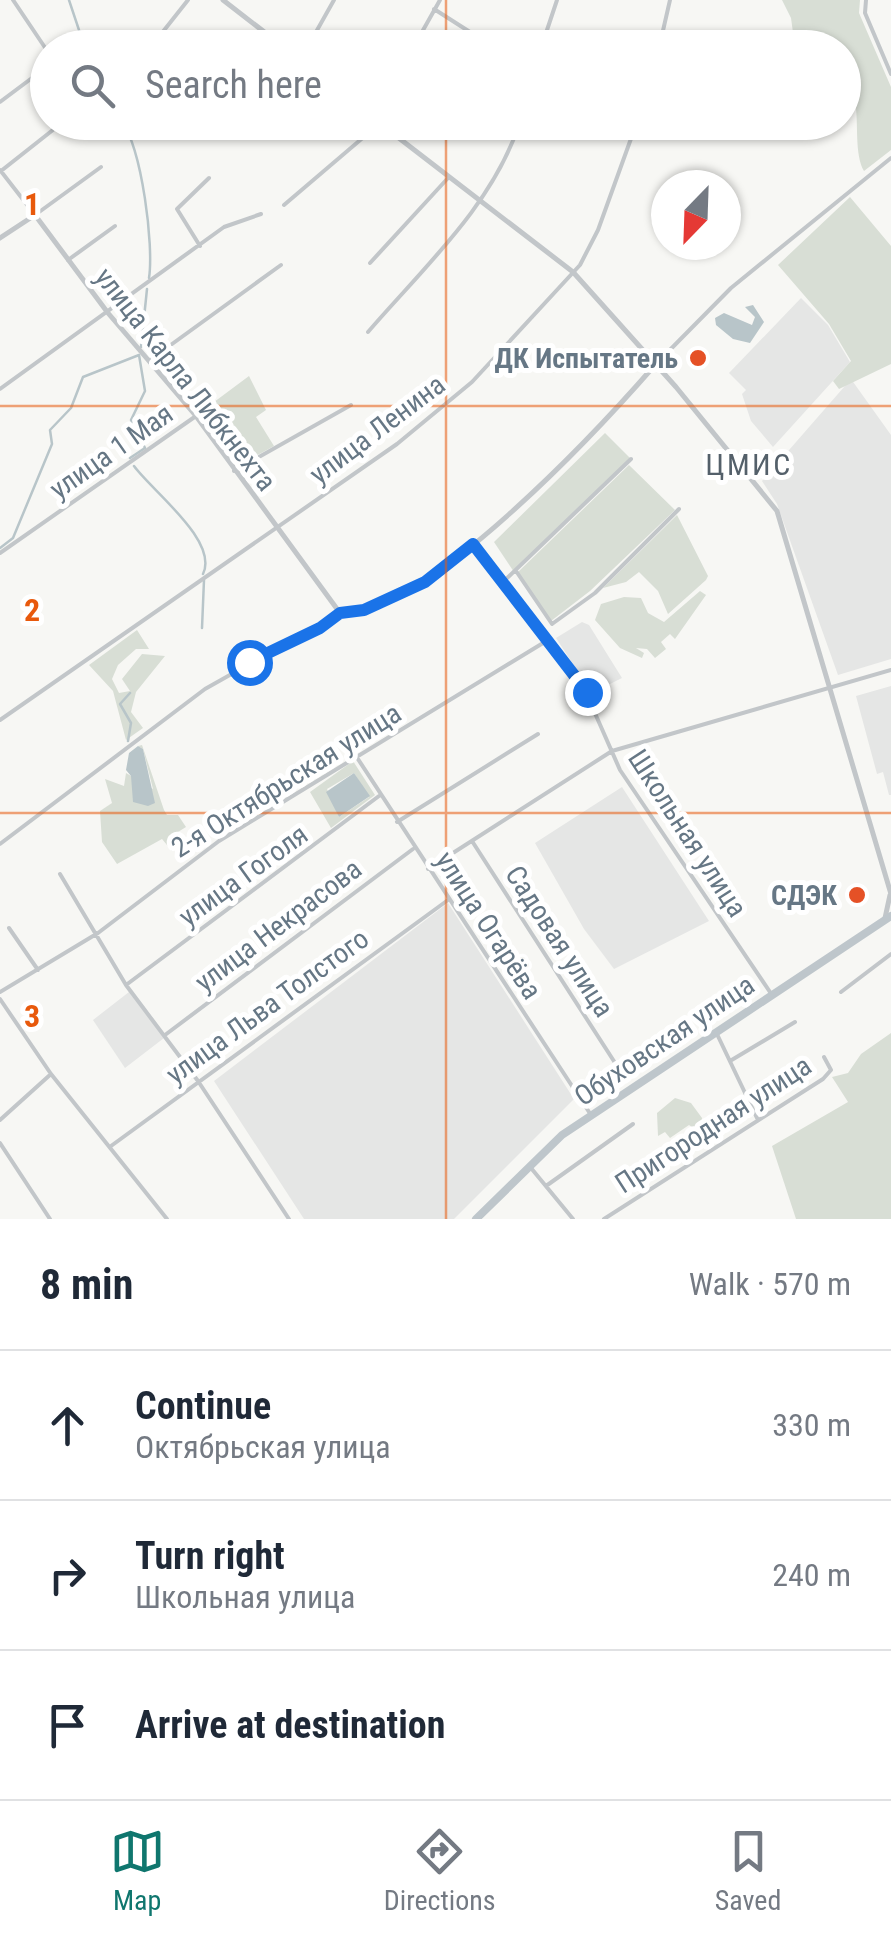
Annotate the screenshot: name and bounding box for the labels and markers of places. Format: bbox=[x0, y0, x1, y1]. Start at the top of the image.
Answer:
place label: ДК Испытатель bbox=[495, 342, 678, 375]
marker: ДК Испытатель bbox=[687, 347, 709, 369]
place label: СДЭК bbox=[771, 879, 837, 912]
marker: СДЭК bbox=[846, 884, 868, 906]

